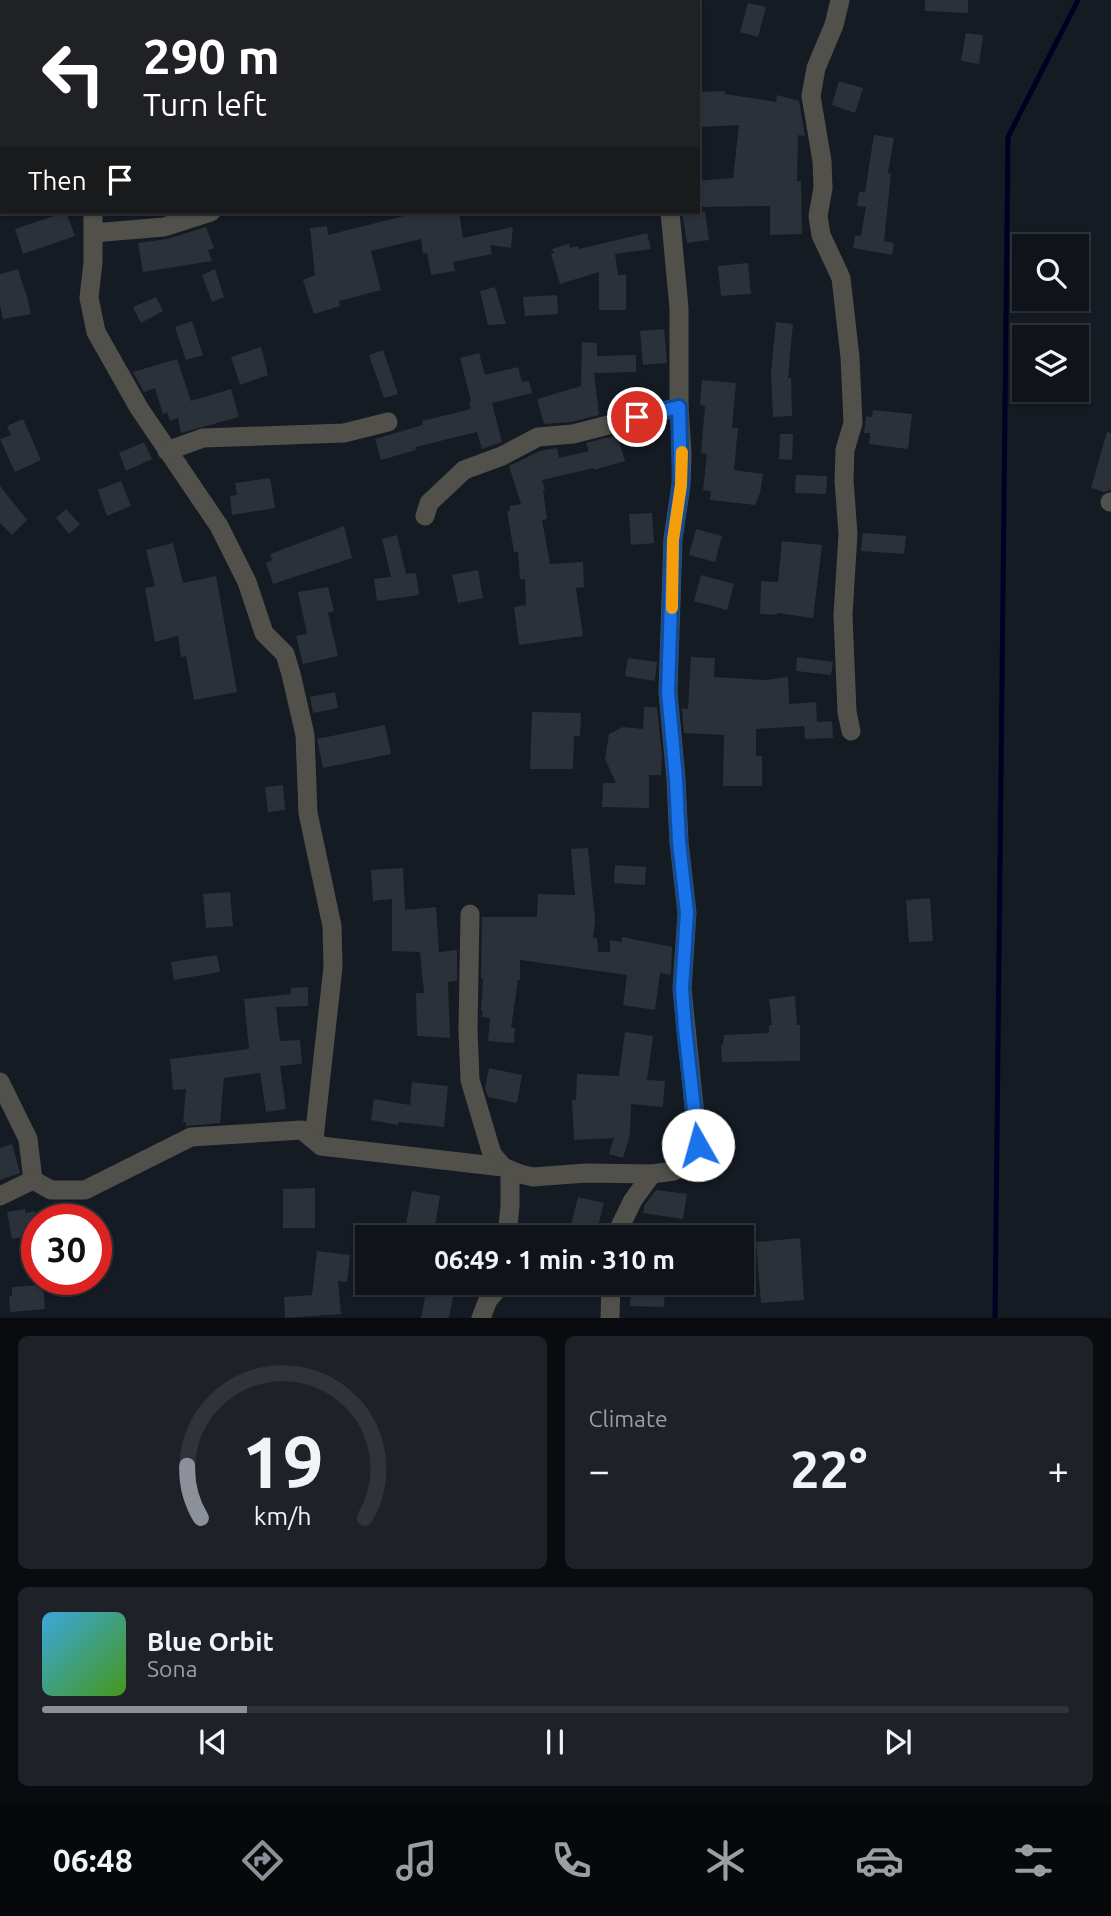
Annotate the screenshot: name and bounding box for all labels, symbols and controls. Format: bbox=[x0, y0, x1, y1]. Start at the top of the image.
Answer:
icon: left bbox=[28, 28, 119, 119]
text: 290 m bbox=[143, 28, 280, 83]
text: Turn left bbox=[143, 86, 267, 122]
icon: arrive bbox=[101, 161, 139, 199]
text: Then bbox=[28, 166, 87, 195]
map controls bbox=[1012, 234, 1089, 402]
button: search bbox=[1012, 234, 1089, 311]
button: layers bbox=[1012, 325, 1089, 402]
pin bbox=[607, 387, 667, 447]
icon: arrive bbox=[618, 398, 656, 436]
position arrow bbox=[661, 1108, 735, 1182]
speed limit sign: 30 bbox=[21, 1204, 112, 1295]
text: 06:49 · 1 min · 310 m bbox=[434, 1245, 675, 1274]
text: Climate bbox=[589, 1406, 668, 1431]
text: 19 bbox=[241, 1421, 323, 1503]
text: 22° bbox=[790, 1440, 867, 1498]
text: − bbox=[589, 1449, 610, 1491]
text: + bbox=[1048, 1449, 1069, 1491]
text: km/h bbox=[253, 1502, 311, 1530]
text: Blue Orbit bbox=[147, 1627, 274, 1656]
text: Sona bbox=[147, 1656, 197, 1681]
icon: previous bbox=[194, 1723, 232, 1761]
icon: pause bbox=[536, 1723, 574, 1761]
icon: next bbox=[879, 1723, 917, 1761]
icon: directions bbox=[238, 1836, 287, 1885]
icon: music bbox=[392, 1836, 441, 1885]
icon: phone bbox=[547, 1836, 596, 1885]
icon: climate bbox=[701, 1836, 750, 1885]
icon: car bbox=[855, 1836, 904, 1885]
icon: filters bbox=[1009, 1836, 1058, 1885]
text: 06:48 bbox=[53, 1842, 133, 1878]

